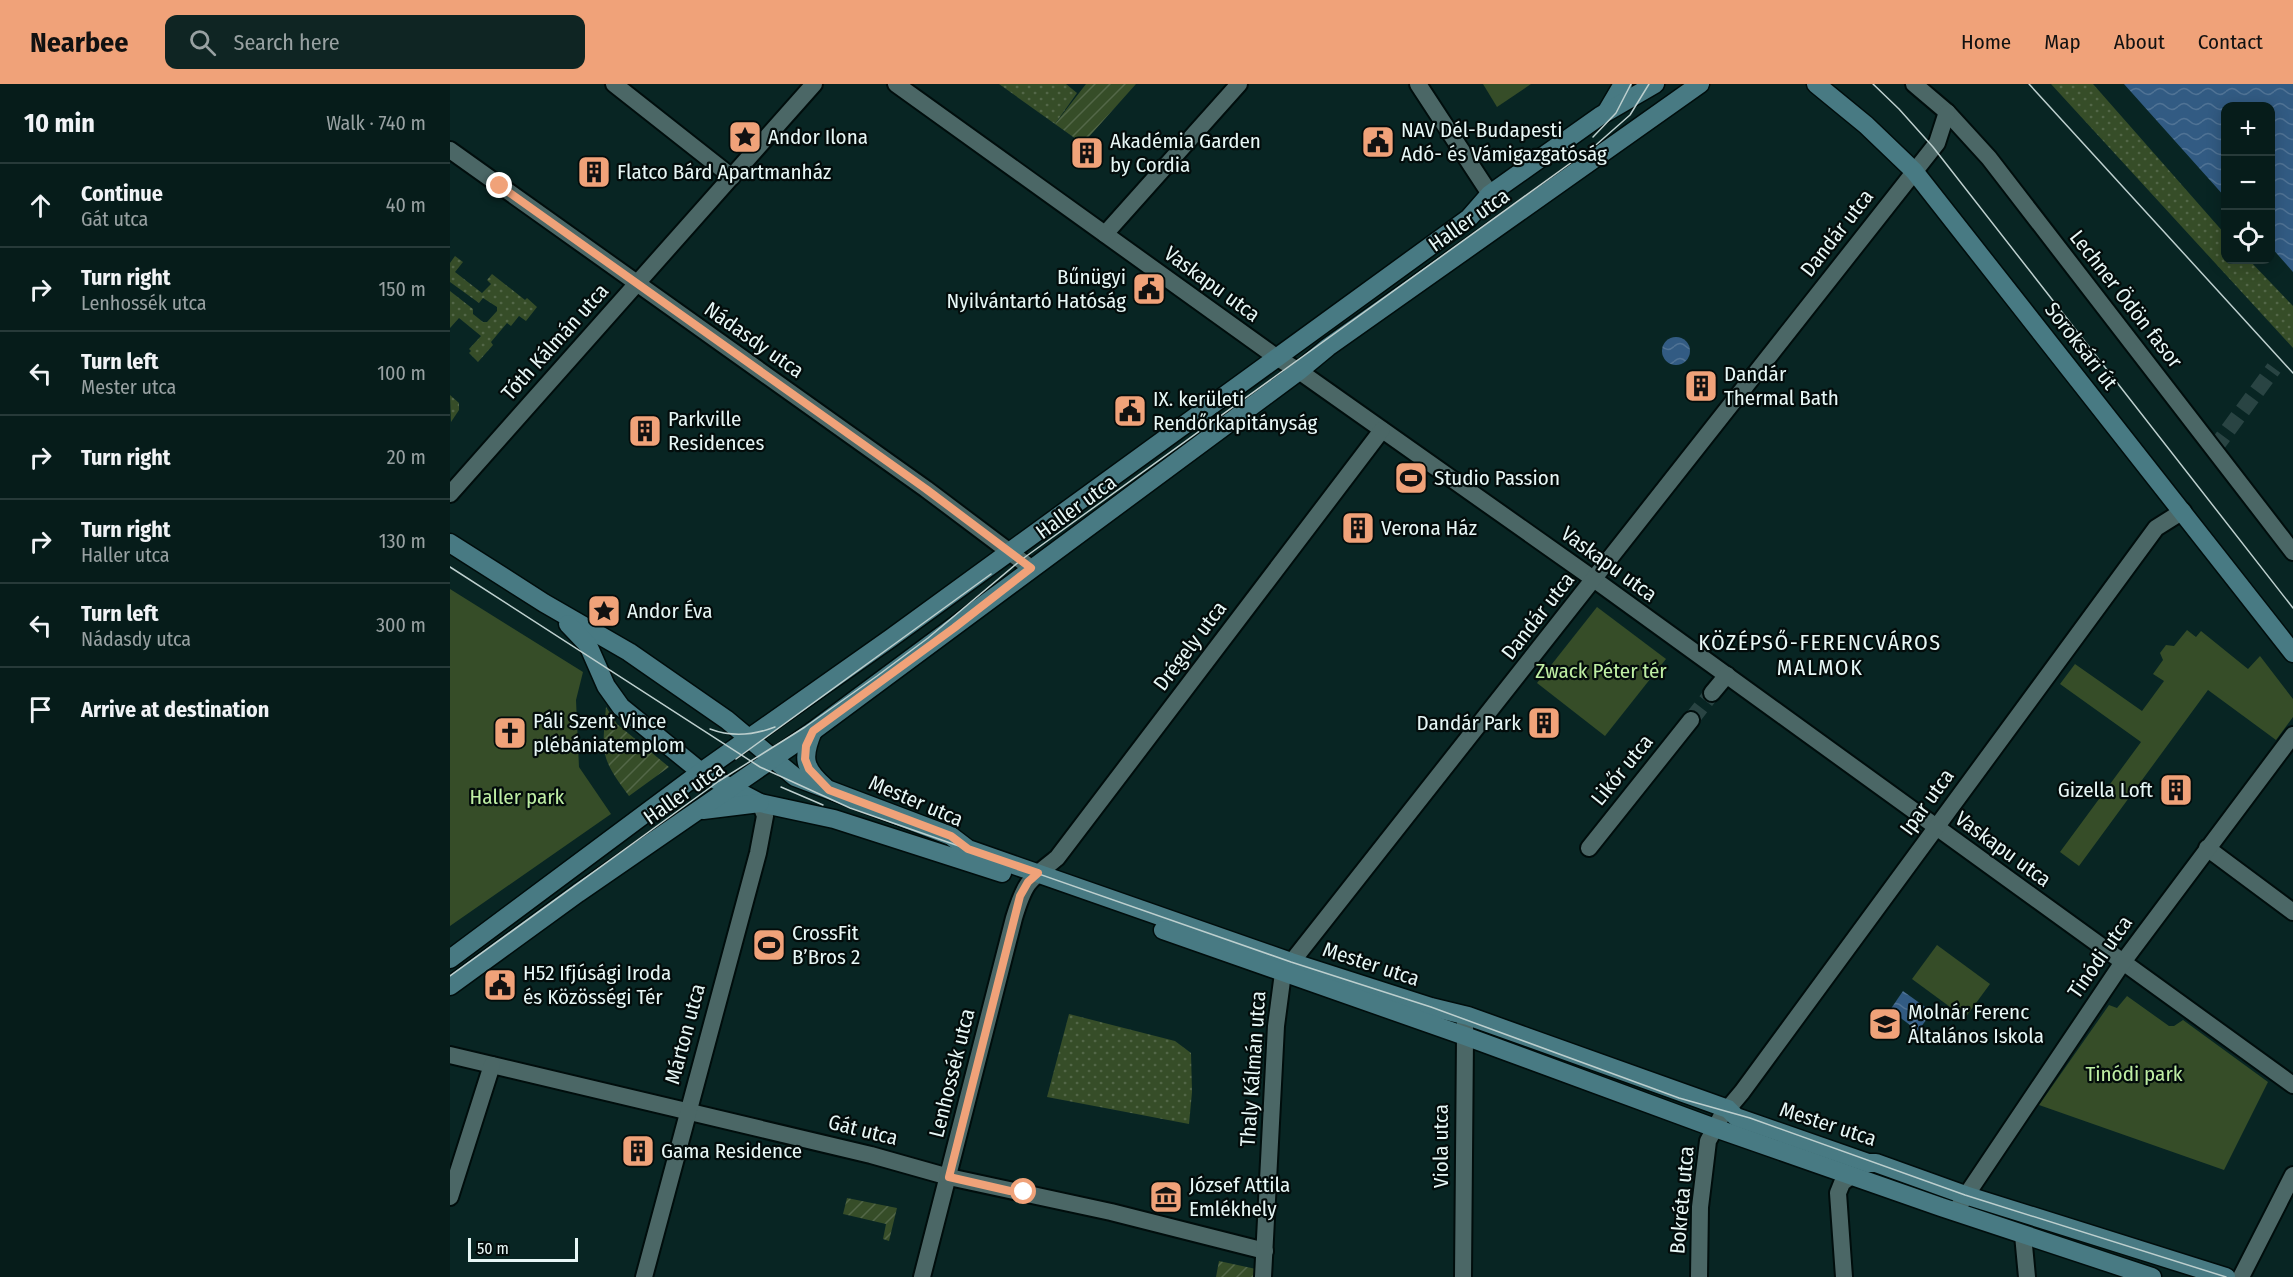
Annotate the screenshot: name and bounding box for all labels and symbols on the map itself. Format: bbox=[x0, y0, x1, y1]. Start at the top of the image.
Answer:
place label: NAV Dél-Budapesti Adó- és Vámigazgatóság bbox=[1401, 117, 1607, 167]
place icon: Andor Ilona bbox=[727, 119, 763, 155]
place label: Andor Ilona bbox=[768, 124, 868, 150]
public building icon: NAV Dél-Budapesti Adó- és Vámigazgatóság bbox=[1360, 124, 1396, 160]
place label: Akadémia Garden by Cordia bbox=[1110, 128, 1261, 178]
building icon: Akadémia Garden by Cordia bbox=[1069, 135, 1105, 171]
building icon: Flatco Bárd Apartmanház bbox=[576, 154, 612, 190]
place label: Flatco Bárd Apartmanház bbox=[617, 159, 831, 185]
route end bbox=[486, 172, 512, 198]
street label: Haller utca bbox=[1423, 183, 1515, 257]
street label: Dandár utca bbox=[1795, 184, 1879, 282]
street label: Lechner Ödön fasor bbox=[2064, 225, 2188, 374]
street label: Vaskapu utca bbox=[1159, 240, 1265, 328]
place label: Bűnügyi Nyilvántartó Hatóság bbox=[947, 264, 1126, 314]
public building icon: Bűnügyi Nyilvántartó Hatóság bbox=[1131, 271, 1167, 307]
street label: Tóth Kálmán utca bbox=[496, 278, 614, 406]
street label: Nádasdy utca bbox=[699, 296, 809, 384]
street label: Soroksári út bbox=[2039, 297, 2123, 395]
place label: Dandár Thermal Bath bbox=[1724, 361, 1839, 411]
building icon: Dandár Thermal Bath bbox=[1683, 368, 1719, 404]
place label: IX. kerületi Rendőrkapitányság bbox=[1153, 386, 1317, 436]
public building icon: IX. kerületi Rendőrkapitányság bbox=[1112, 393, 1148, 429]
place label: Parkville Residences bbox=[668, 406, 764, 456]
building icon: Parkville Residences bbox=[627, 413, 663, 449]
sports icon: Studio Passion bbox=[1393, 460, 1429, 496]
place label: Studio Passion bbox=[1434, 465, 1560, 491]
street label: Haller utca bbox=[1031, 469, 1121, 545]
building icon: Verona Ház bbox=[1340, 510, 1376, 546]
place label: Verona Ház bbox=[1381, 515, 1477, 541]
street label: Vaskapu utca bbox=[1556, 520, 1662, 608]
street label: Dandár utca bbox=[1496, 567, 1580, 665]
place icon: Andor Éva bbox=[586, 593, 622, 629]
street label: Drégely utca bbox=[1148, 596, 1232, 696]
place label: Andor Éva bbox=[627, 598, 712, 624]
district label: KÖZÉPSŐ-FERENCVÁROS MALMOK bbox=[1698, 629, 1942, 681]
park label: Zwack Péter tér bbox=[1535, 658, 1667, 684]
building icon: Dandár Park bbox=[1526, 705, 1562, 741]
place label: Páli Szent Vince plébániatemplom bbox=[533, 708, 685, 758]
place label: Dandár Park bbox=[1417, 710, 1521, 736]
church icon: Páli Szent Vince plébániatemplom bbox=[492, 715, 528, 751]
street label: Likőr utca bbox=[1585, 729, 1659, 811]
street label: Haller utca bbox=[638, 756, 730, 830]
street label: Ipar utca bbox=[1894, 764, 1960, 840]
street label: Mester utca bbox=[865, 769, 967, 833]
building icon: Gizella Loft bbox=[2158, 772, 2194, 808]
place label: Gizella Loft bbox=[2058, 777, 2153, 803]
park label: Haller park bbox=[470, 784, 565, 810]
street label: Vaskapu utca bbox=[1950, 805, 2056, 893]
street label: Tinódi utca bbox=[2062, 911, 2138, 1003]
place label: CrossFit B’Bros 2 bbox=[792, 920, 860, 970]
sports icon: CrossFit B’Bros 2 bbox=[751, 927, 787, 963]
street label: Mester utca bbox=[1319, 936, 1423, 992]
place label: H52 Ifjúsági Iroda és Közösségi Tér bbox=[523, 960, 671, 1010]
public building icon: H52 Ifjúsági Iroda és Közösségi Tér bbox=[482, 967, 518, 1003]
street label: Márton utca bbox=[659, 981, 711, 1087]
street label: Thaly Kálmán utca bbox=[1235, 990, 1271, 1148]
place label: Molnár Ferenc Általános Iskola bbox=[1908, 999, 2044, 1049]
street label: Lenhossék utca bbox=[923, 1006, 981, 1140]
school or university icon: Molnár Ferenc Általános Iskola bbox=[1867, 1006, 1903, 1042]
park label: Tinódi park bbox=[2086, 1061, 2183, 1087]
street label: Mester utca bbox=[1776, 1096, 1880, 1152]
street label: Viola utca bbox=[1428, 1104, 1454, 1188]
street label: Gát utca bbox=[826, 1109, 900, 1151]
building icon: Gama Residence bbox=[620, 1133, 656, 1169]
place label: Gama Residence bbox=[661, 1138, 802, 1164]
street label: Bokréta utca bbox=[1664, 1145, 1700, 1255]
place label: József Attila Emlékhely bbox=[1189, 1172, 1290, 1222]
route start bbox=[1010, 1178, 1036, 1204]
museum icon: József Attila Emlékhely bbox=[1148, 1179, 1184, 1215]
scale bar bbox=[468, 1235, 578, 1262]

